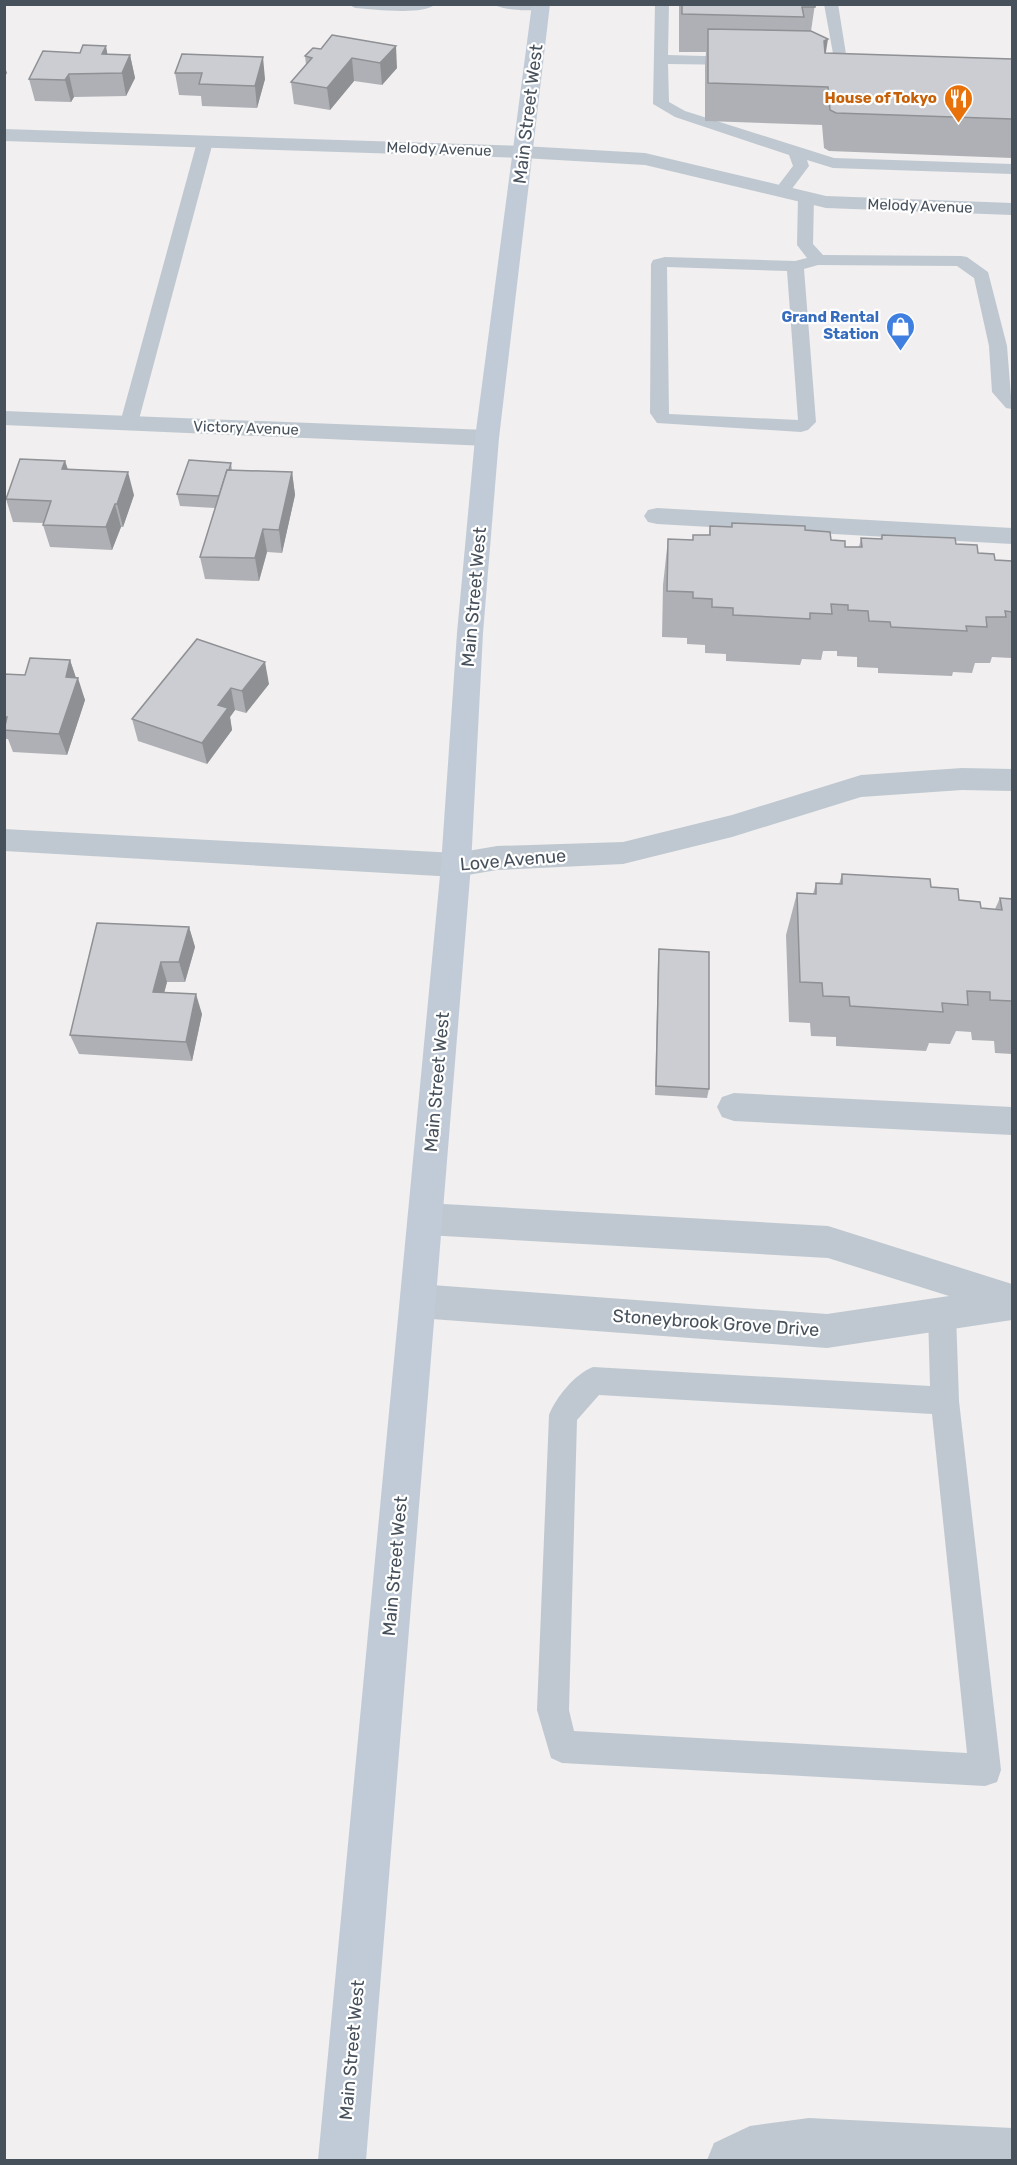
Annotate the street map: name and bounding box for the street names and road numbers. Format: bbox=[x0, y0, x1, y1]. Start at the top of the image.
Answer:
street label: Main Street West bbox=[509, 43, 547, 185]
street label: Melody Avenue bbox=[386, 138, 492, 160]
street label: Melody Avenue bbox=[867, 195, 973, 217]
street label: Victory Avenue bbox=[193, 417, 299, 439]
street label: Main Street West bbox=[457, 526, 491, 668]
street label: Love Avenue bbox=[459, 844, 567, 876]
street label: Main Street West bbox=[420, 1011, 454, 1153]
street label: Stoneybrook Grove Drive bbox=[612, 1305, 820, 1341]
street label: Main Street West bbox=[378, 1495, 412, 1637]
street label: Main Street West bbox=[335, 1979, 369, 2121]

